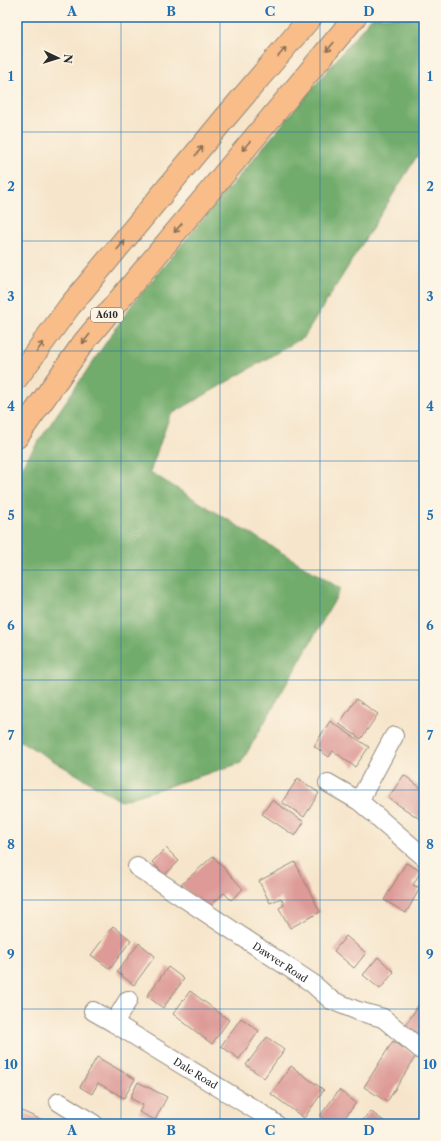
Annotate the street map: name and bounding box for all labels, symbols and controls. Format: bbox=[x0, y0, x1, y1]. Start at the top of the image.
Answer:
text: A bbox=[66, 3, 78, 19]
text: B bbox=[166, 3, 176, 19]
text: C bbox=[265, 3, 275, 19]
text: D bbox=[363, 3, 375, 19]
north arrow bbox=[38, 38, 78, 78]
one-way arrow bbox=[325, 42, 334, 52]
one-way arrow bbox=[278, 46, 287, 57]
text: N bbox=[61, 53, 75, 64]
text: 1 bbox=[8, 68, 14, 84]
text: 1 bbox=[427, 68, 433, 84]
one-way arrow bbox=[242, 141, 251, 152]
one-way arrow bbox=[194, 145, 203, 156]
text: 2 bbox=[7, 178, 15, 194]
text: 2 bbox=[426, 178, 434, 194]
one-way arrow bbox=[173, 223, 182, 234]
one-way arrow bbox=[116, 239, 125, 250]
text: 3 bbox=[7, 288, 15, 304]
text: 3 bbox=[426, 288, 434, 304]
road number: A610 bbox=[91, 308, 123, 322]
one-way arrow bbox=[82, 334, 91, 345]
one-way arrow bbox=[36, 341, 44, 352]
text: 4 bbox=[7, 398, 15, 414]
text: 4 bbox=[426, 398, 434, 414]
text: 5 bbox=[7, 507, 15, 523]
text: 5 bbox=[426, 507, 434, 523]
text: 6 bbox=[7, 617, 15, 633]
text: 6 bbox=[426, 617, 434, 633]
text: 7 bbox=[8, 727, 15, 743]
text: 7 bbox=[427, 727, 434, 743]
text: 8 bbox=[7, 836, 15, 852]
text: 8 bbox=[426, 836, 434, 852]
street label: Dawver Road bbox=[250, 939, 310, 985]
text: 9 bbox=[7, 946, 15, 962]
text: 9 bbox=[426, 946, 434, 962]
street label: Dale Road bbox=[171, 1055, 220, 1092]
text: 10 bbox=[4, 1056, 18, 1072]
text: 10 bbox=[423, 1056, 437, 1072]
text: A bbox=[66, 1122, 78, 1138]
text: B bbox=[166, 1122, 176, 1138]
text: C bbox=[265, 1122, 275, 1138]
text: D bbox=[363, 1122, 375, 1138]

